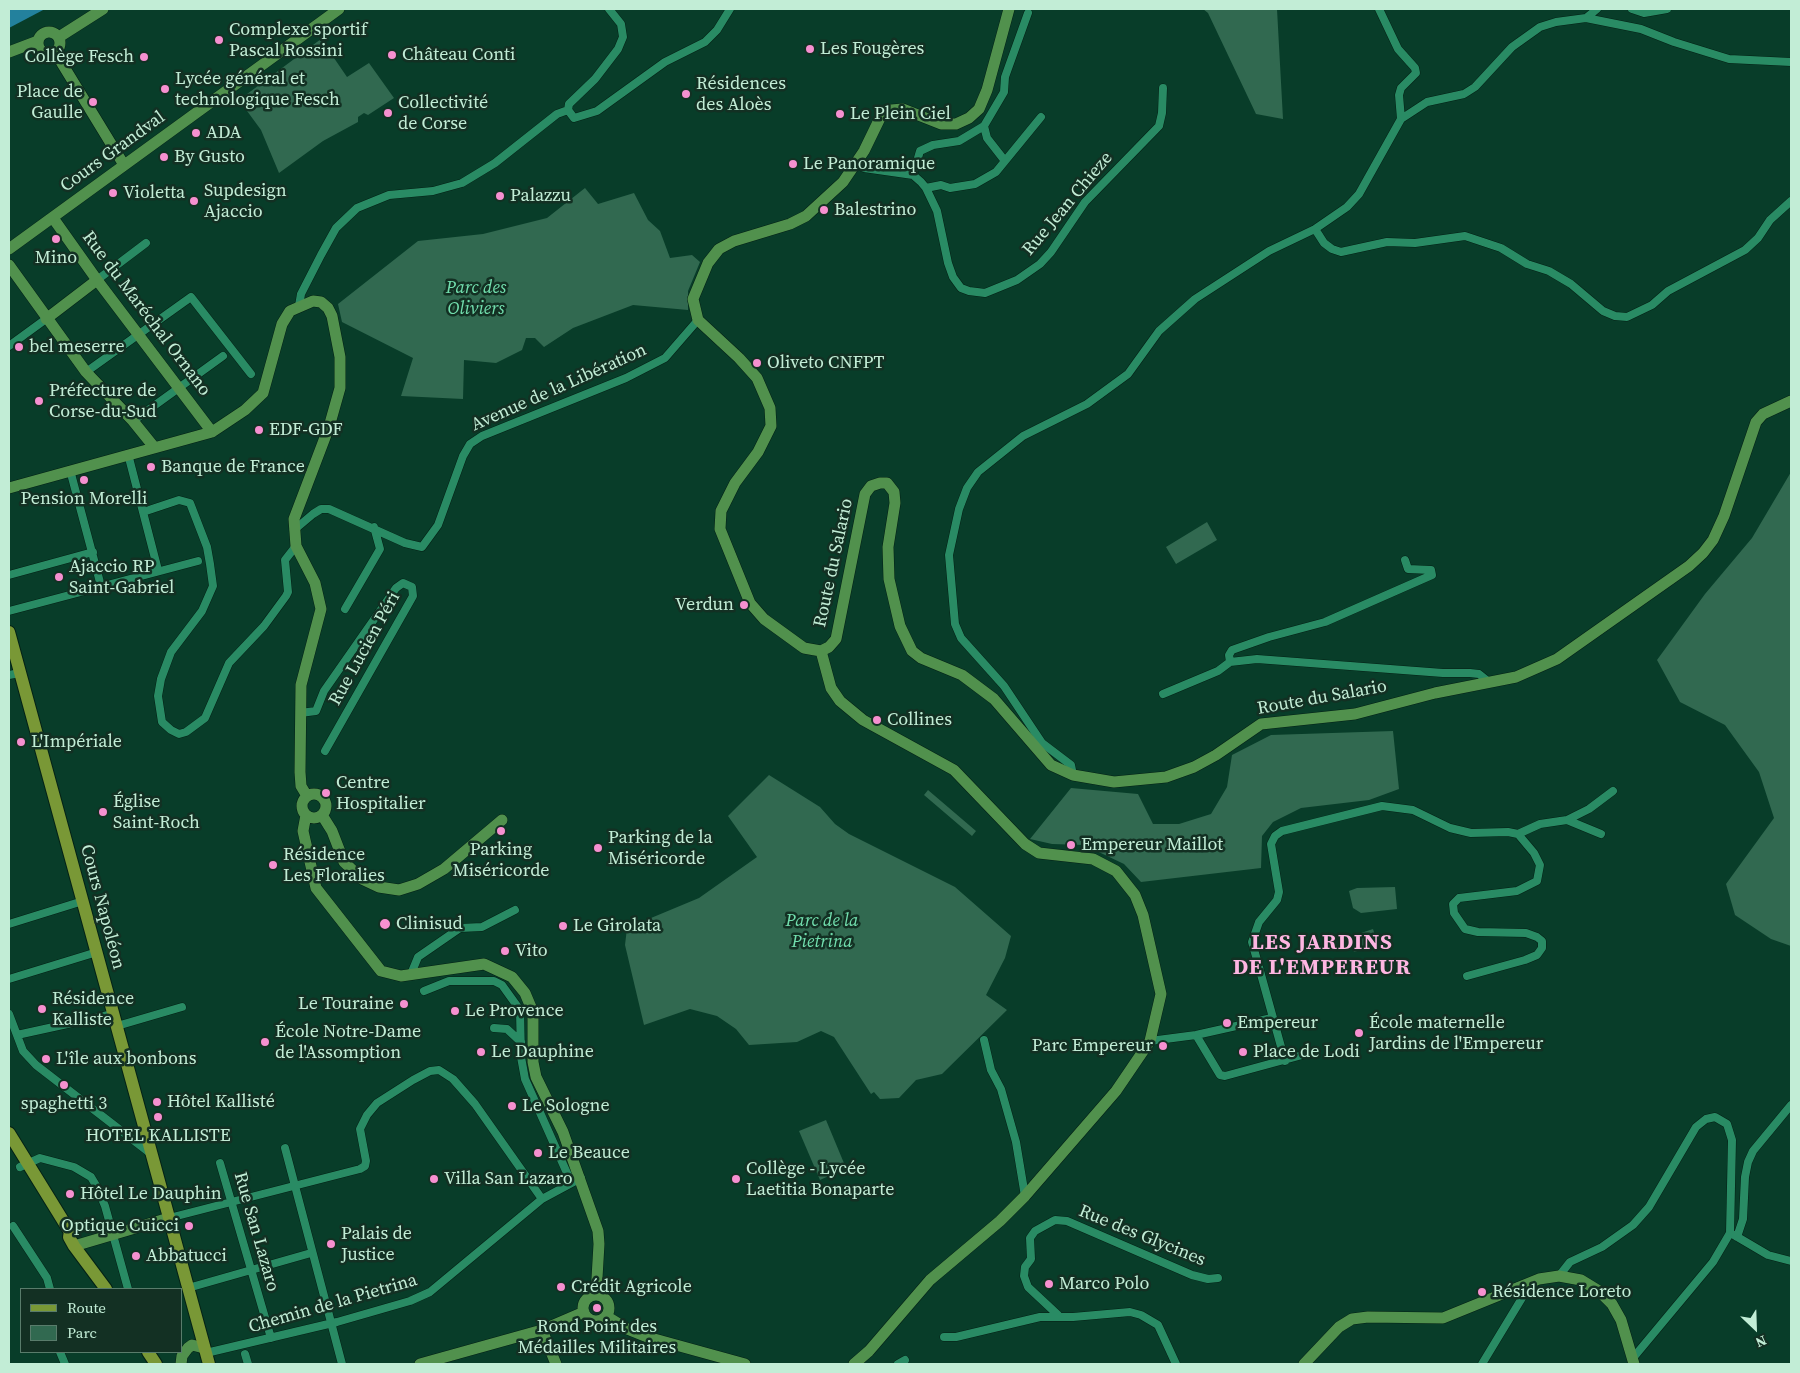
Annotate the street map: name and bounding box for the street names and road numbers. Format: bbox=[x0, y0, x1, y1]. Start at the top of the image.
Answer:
street label: Cours Grandval bbox=[56, 107, 170, 197]
street label: Rue Jean Chieze bbox=[1018, 148, 1118, 260]
street label: Rue du Maréchal Ornano bbox=[77, 227, 215, 401]
street label: Avenue de la Libération bbox=[468, 340, 650, 436]
street label: Route du Salario bbox=[810, 497, 858, 629]
street label: Rue Lucien Péri bbox=[325, 588, 405, 710]
street label: Route du Salario bbox=[1256, 676, 1388, 720]
street label: Cours Napoléon bbox=[75, 842, 129, 972]
street label: Rue San Lazaro bbox=[229, 1170, 283, 1294]
street label: Rue des Glycines bbox=[1075, 1201, 1209, 1271]
street label: Chemin de la Pietrina bbox=[246, 1270, 420, 1338]

